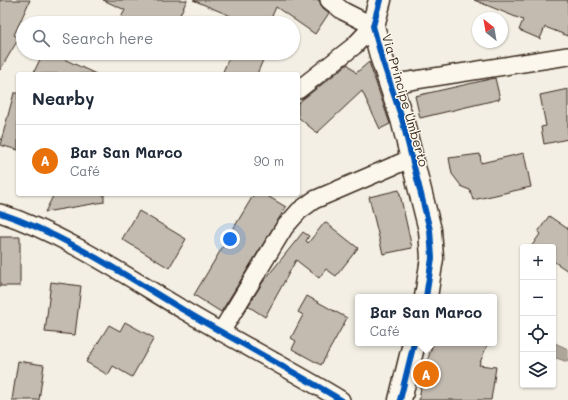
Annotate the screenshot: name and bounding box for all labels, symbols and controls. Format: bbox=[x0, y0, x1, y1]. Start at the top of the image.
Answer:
north arrow bbox=[472, 12, 508, 48]
search box bbox=[16, 16, 300, 60]
icon: search bbox=[30, 27, 52, 49]
text: Search here bbox=[62, 28, 153, 48]
street label: Via Principe Umberto bbox=[379, 32, 433, 169]
text: Nearby bbox=[32, 87, 94, 109]
text: Bar San Marco bbox=[70, 142, 182, 162]
text: A bbox=[40, 152, 50, 169]
text: 90 m bbox=[254, 152, 284, 169]
text: Café bbox=[70, 162, 100, 179]
your location bbox=[220, 229, 240, 249]
map controls bbox=[520, 244, 556, 388]
button: + bbox=[520, 244, 556, 280]
button: − bbox=[520, 280, 556, 316]
popup bbox=[355, 294, 497, 346]
text: Bar San Marco bbox=[370, 302, 482, 322]
button: locate bbox=[520, 316, 556, 352]
text: Café bbox=[370, 322, 400, 339]
button: layers bbox=[520, 352, 556, 388]
pin: A bbox=[413, 359, 439, 389]

